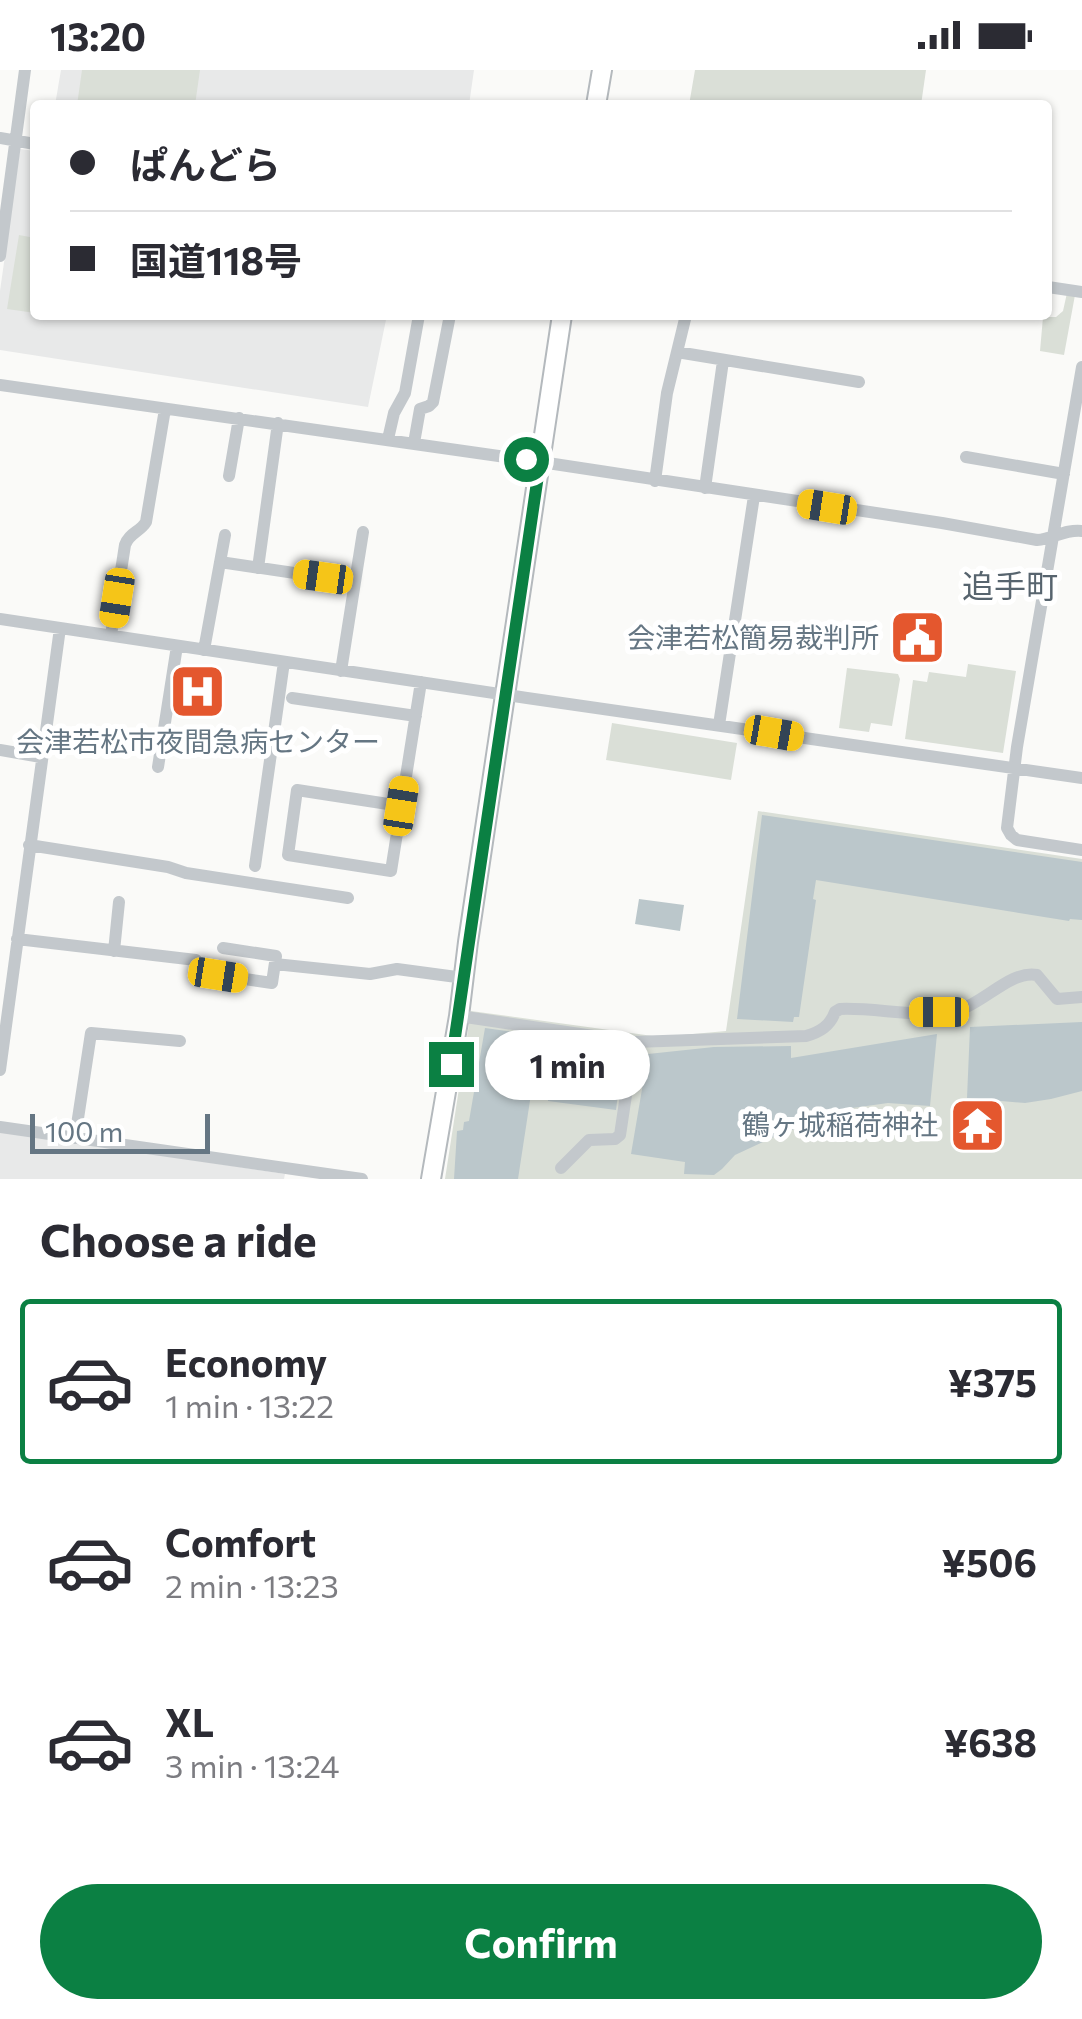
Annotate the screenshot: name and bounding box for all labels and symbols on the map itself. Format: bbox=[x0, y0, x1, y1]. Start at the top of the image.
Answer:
route start bbox=[504, 437, 549, 482]
car bbox=[795, 487, 859, 527]
car bbox=[291, 558, 355, 596]
district label: 追手町 bbox=[962, 565, 1058, 605]
car bbox=[97, 566, 137, 630]
public building icon: 会津若松簡易裁判所 bbox=[888, 608, 948, 668]
place label: 会津若松簡易裁判所 bbox=[627, 620, 879, 654]
hospital icon: 会津若松市夜間急病センター bbox=[168, 661, 228, 721]
car bbox=[742, 713, 806, 753]
place label: 会津若松市夜間急病センター bbox=[16, 724, 380, 758]
car bbox=[381, 774, 421, 838]
car bbox=[186, 955, 250, 995]
car bbox=[909, 997, 969, 1027]
callout: 1 min bbox=[486, 1029, 651, 1099]
route end bbox=[429, 1042, 474, 1087]
temple icon: 鶴ヶ城稲荷神社 bbox=[947, 1095, 1007, 1155]
place label: 鶴ヶ城稲荷神社 bbox=[742, 1107, 938, 1141]
scale bar bbox=[30, 1109, 210, 1154]

